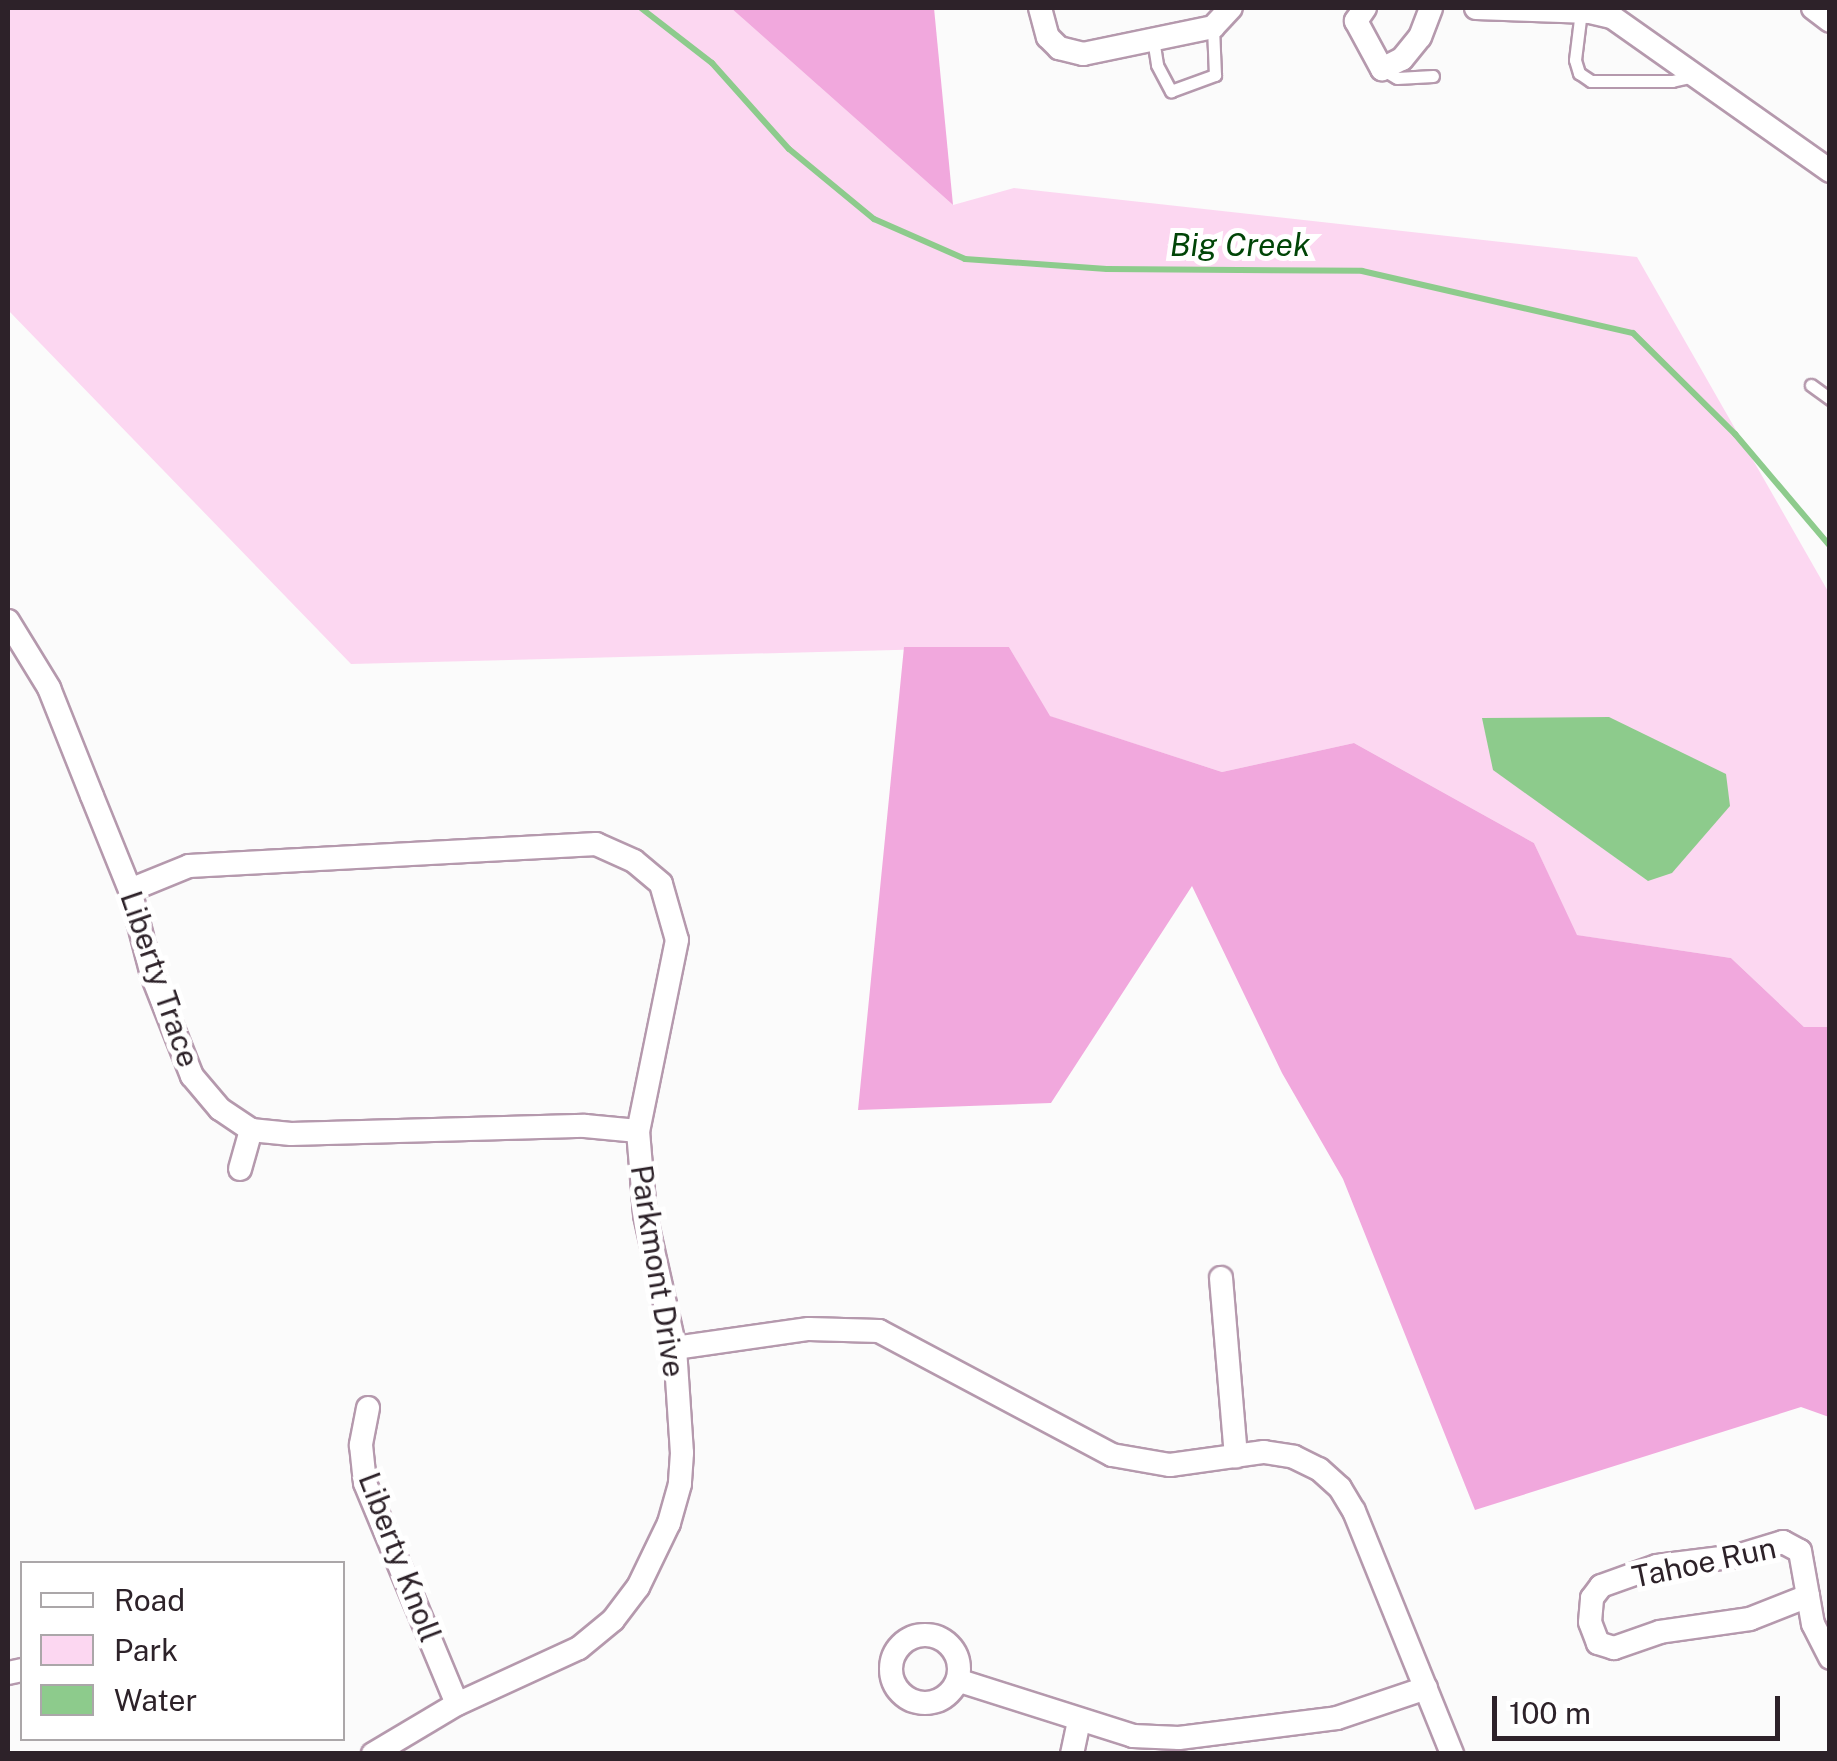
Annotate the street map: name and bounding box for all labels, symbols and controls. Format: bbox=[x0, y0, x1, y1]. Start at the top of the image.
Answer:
water label: Big Creek bbox=[1170, 226, 1310, 264]
street label: Liberty Trace bbox=[113, 886, 207, 1072]
street label: Parkmont Drive bbox=[623, 1162, 693, 1380]
street label: Liberty Knoll bbox=[351, 1467, 449, 1647]
street label: Tahoe Run bbox=[1629, 1529, 1779, 1595]
legend bbox=[20, 1561, 345, 1741]
text: Road bbox=[114, 1582, 185, 1618]
text: Park bbox=[114, 1632, 178, 1668]
scale bar bbox=[1497, 1676, 1784, 1738]
text: Water bbox=[114, 1682, 197, 1718]
text: 100 m bbox=[1509, 1695, 1591, 1731]

